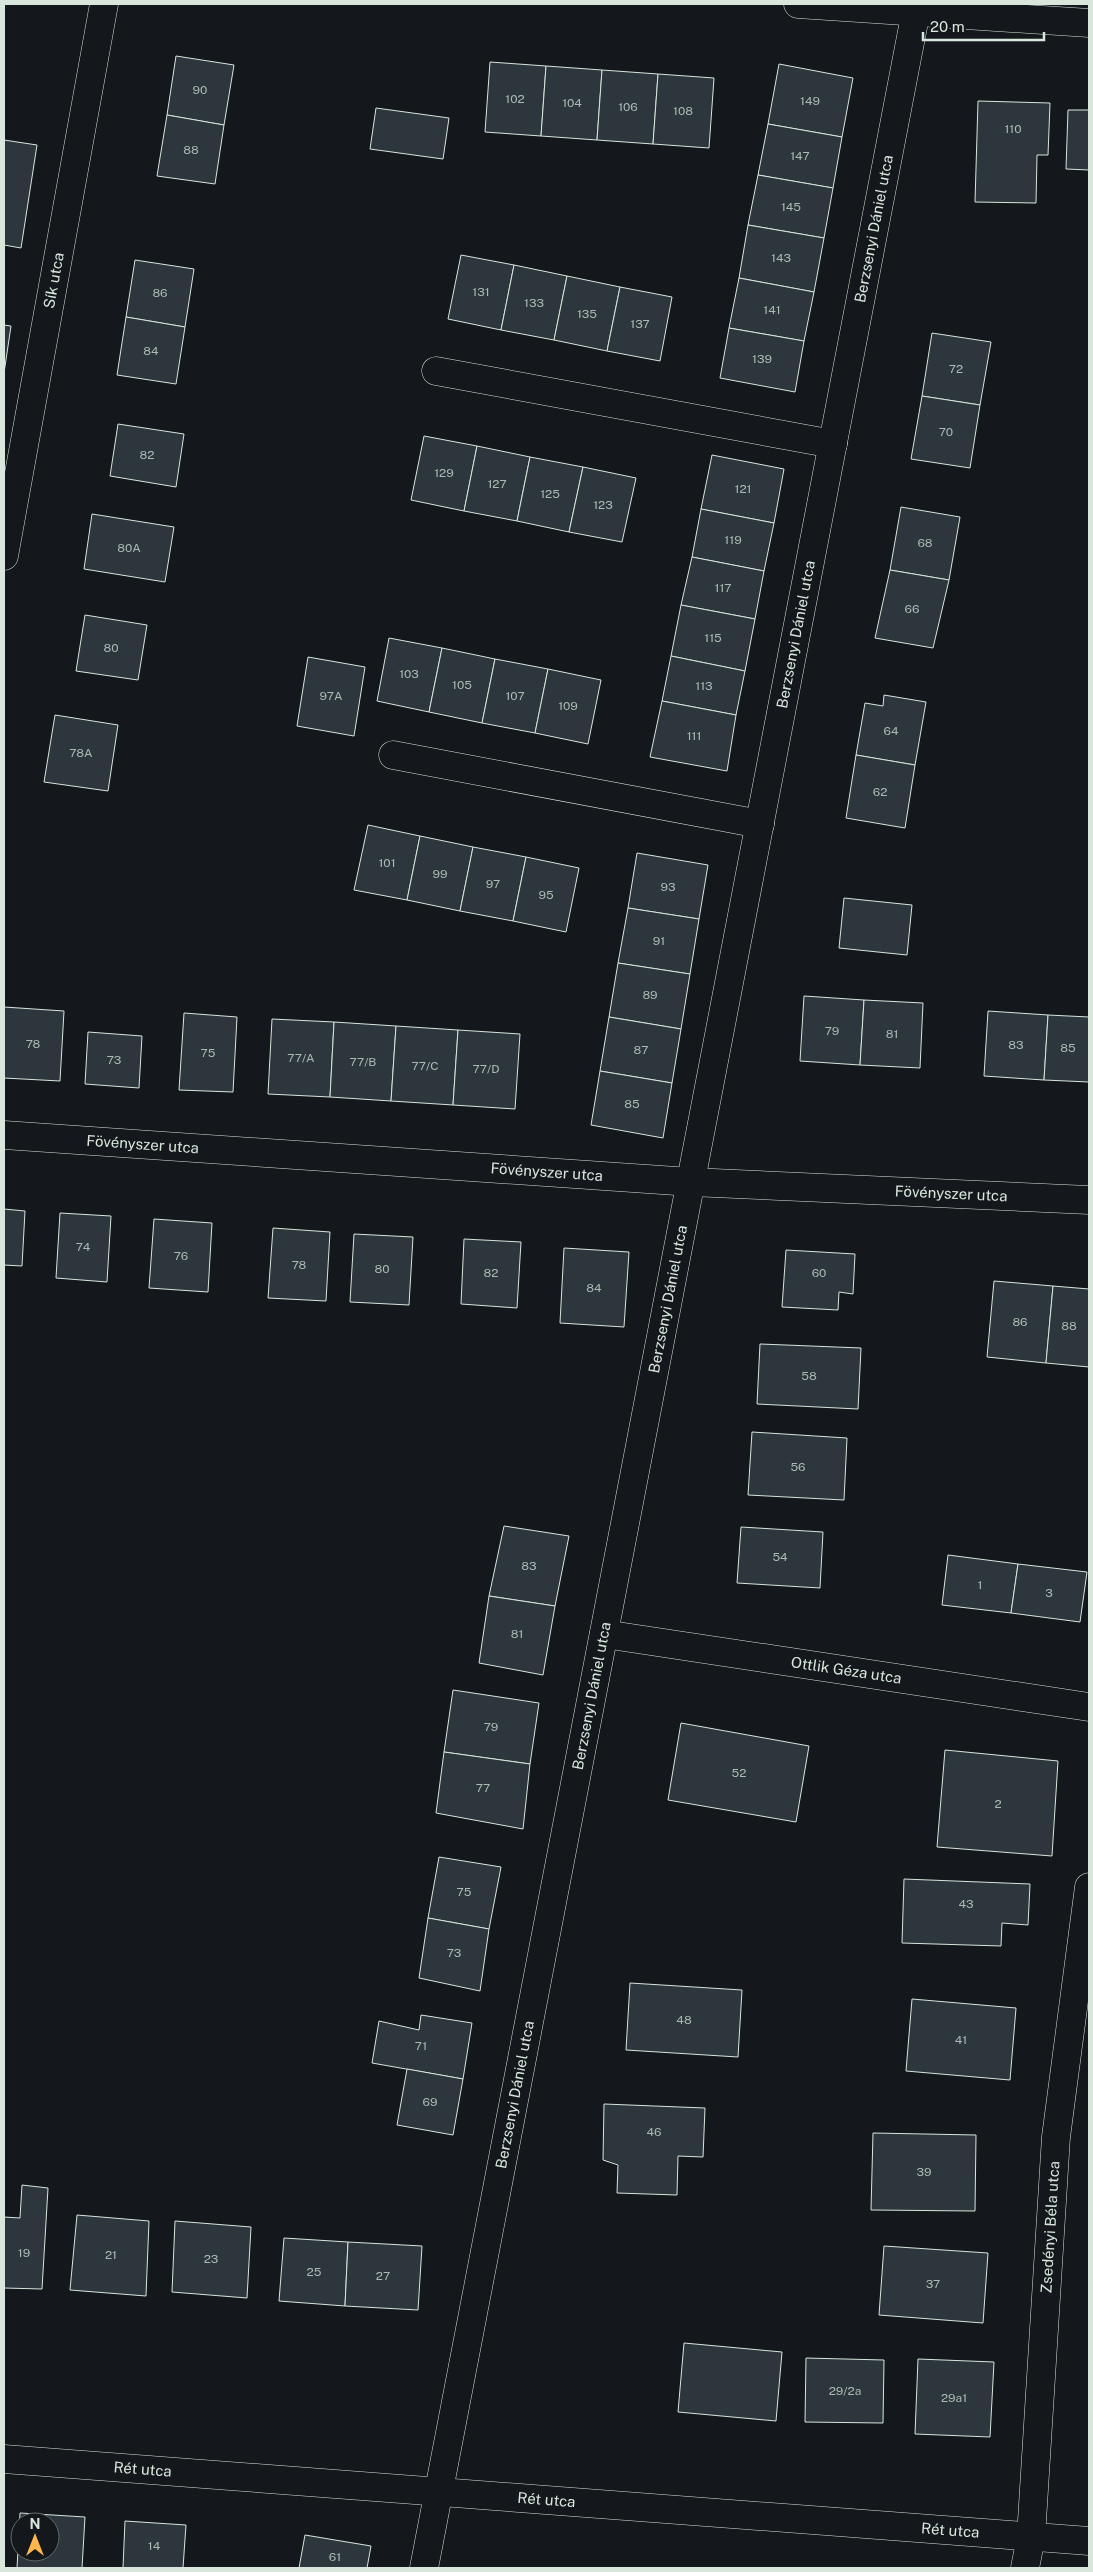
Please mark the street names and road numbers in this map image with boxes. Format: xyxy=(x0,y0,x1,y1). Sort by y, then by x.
street label: Berzsenyi Dániel utca xyxy=(851,153,896,304)
street label: Sík utca xyxy=(40,251,67,310)
street label: Berzsenyi Dániel utca xyxy=(773,559,818,710)
street label: Fövényszer utca xyxy=(86,1132,200,1156)
street label: Fövényszer utca xyxy=(490,1159,604,1184)
street label: Fövényszer utca xyxy=(894,1182,1008,1204)
street label: Berzsenyi Dániel utca xyxy=(645,1224,690,1375)
street label: Berzsenyi Dániel utca xyxy=(569,1621,614,1771)
street label: Ottlik Géza utca xyxy=(790,1653,903,1687)
street label: Berzsenyi Dániel utca xyxy=(492,2019,537,2170)
street label: Zsedényi Béla utca xyxy=(1037,2160,1062,2294)
street label: Rét utca xyxy=(113,2458,172,2480)
street label: Rét utca xyxy=(517,2489,576,2510)
street label: Rét utca xyxy=(921,2519,980,2541)

